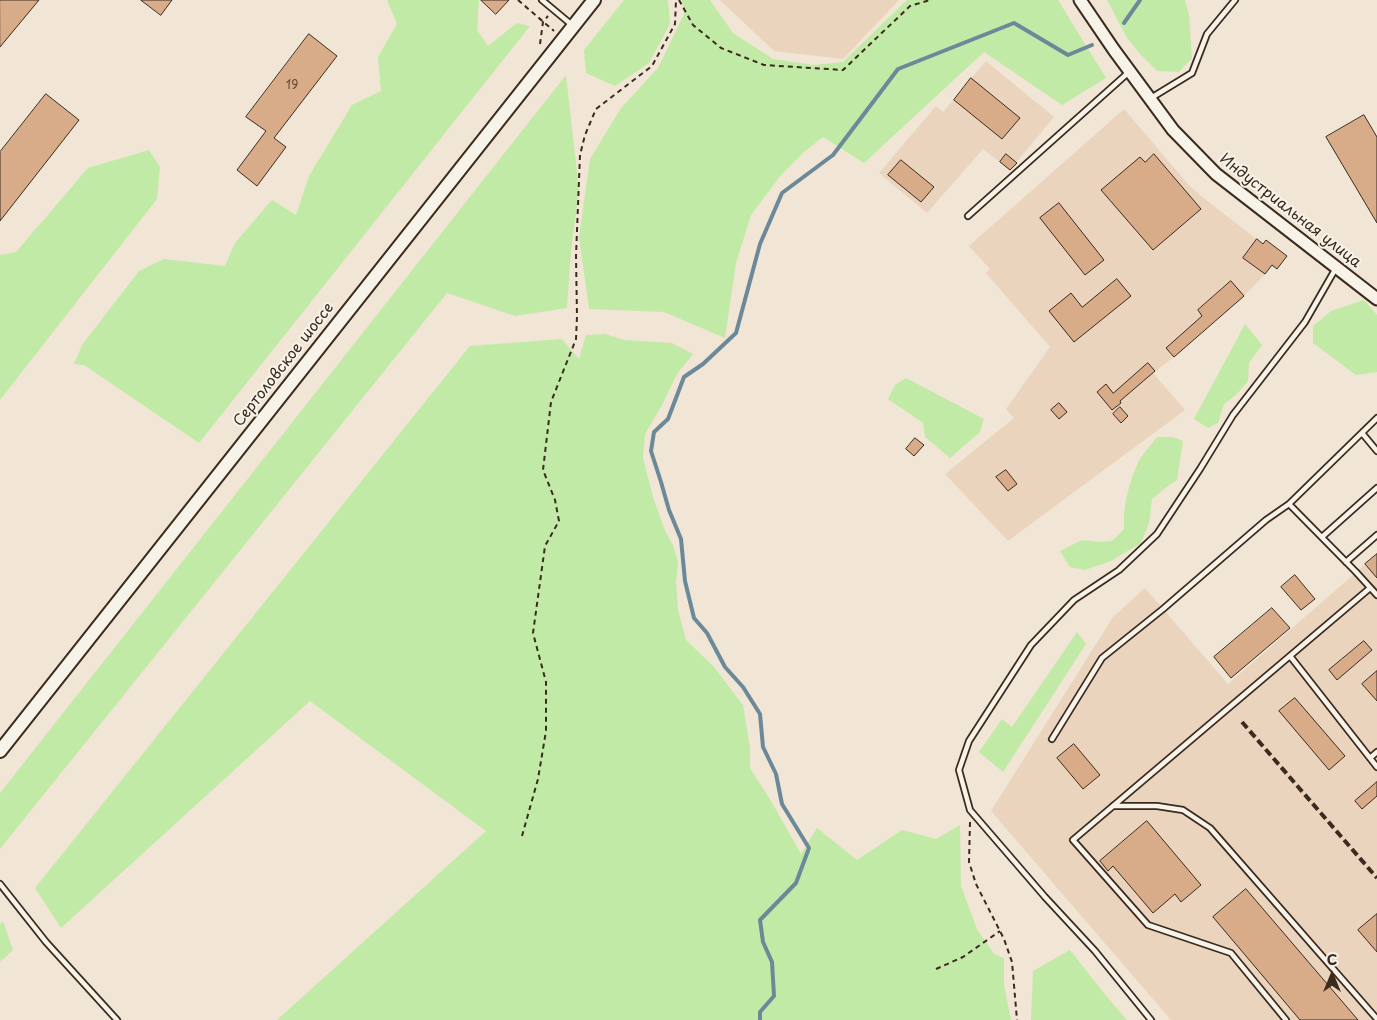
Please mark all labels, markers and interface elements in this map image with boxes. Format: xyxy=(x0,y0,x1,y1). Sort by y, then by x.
house number: 19 xyxy=(286,79,298,93)
street label: Индустриальная улица xyxy=(1216,150,1364,272)
street label: Сертоловское шоссе xyxy=(230,299,338,431)
text: С xyxy=(1327,949,1337,970)
north arrow xyxy=(1307,950,1357,1000)

